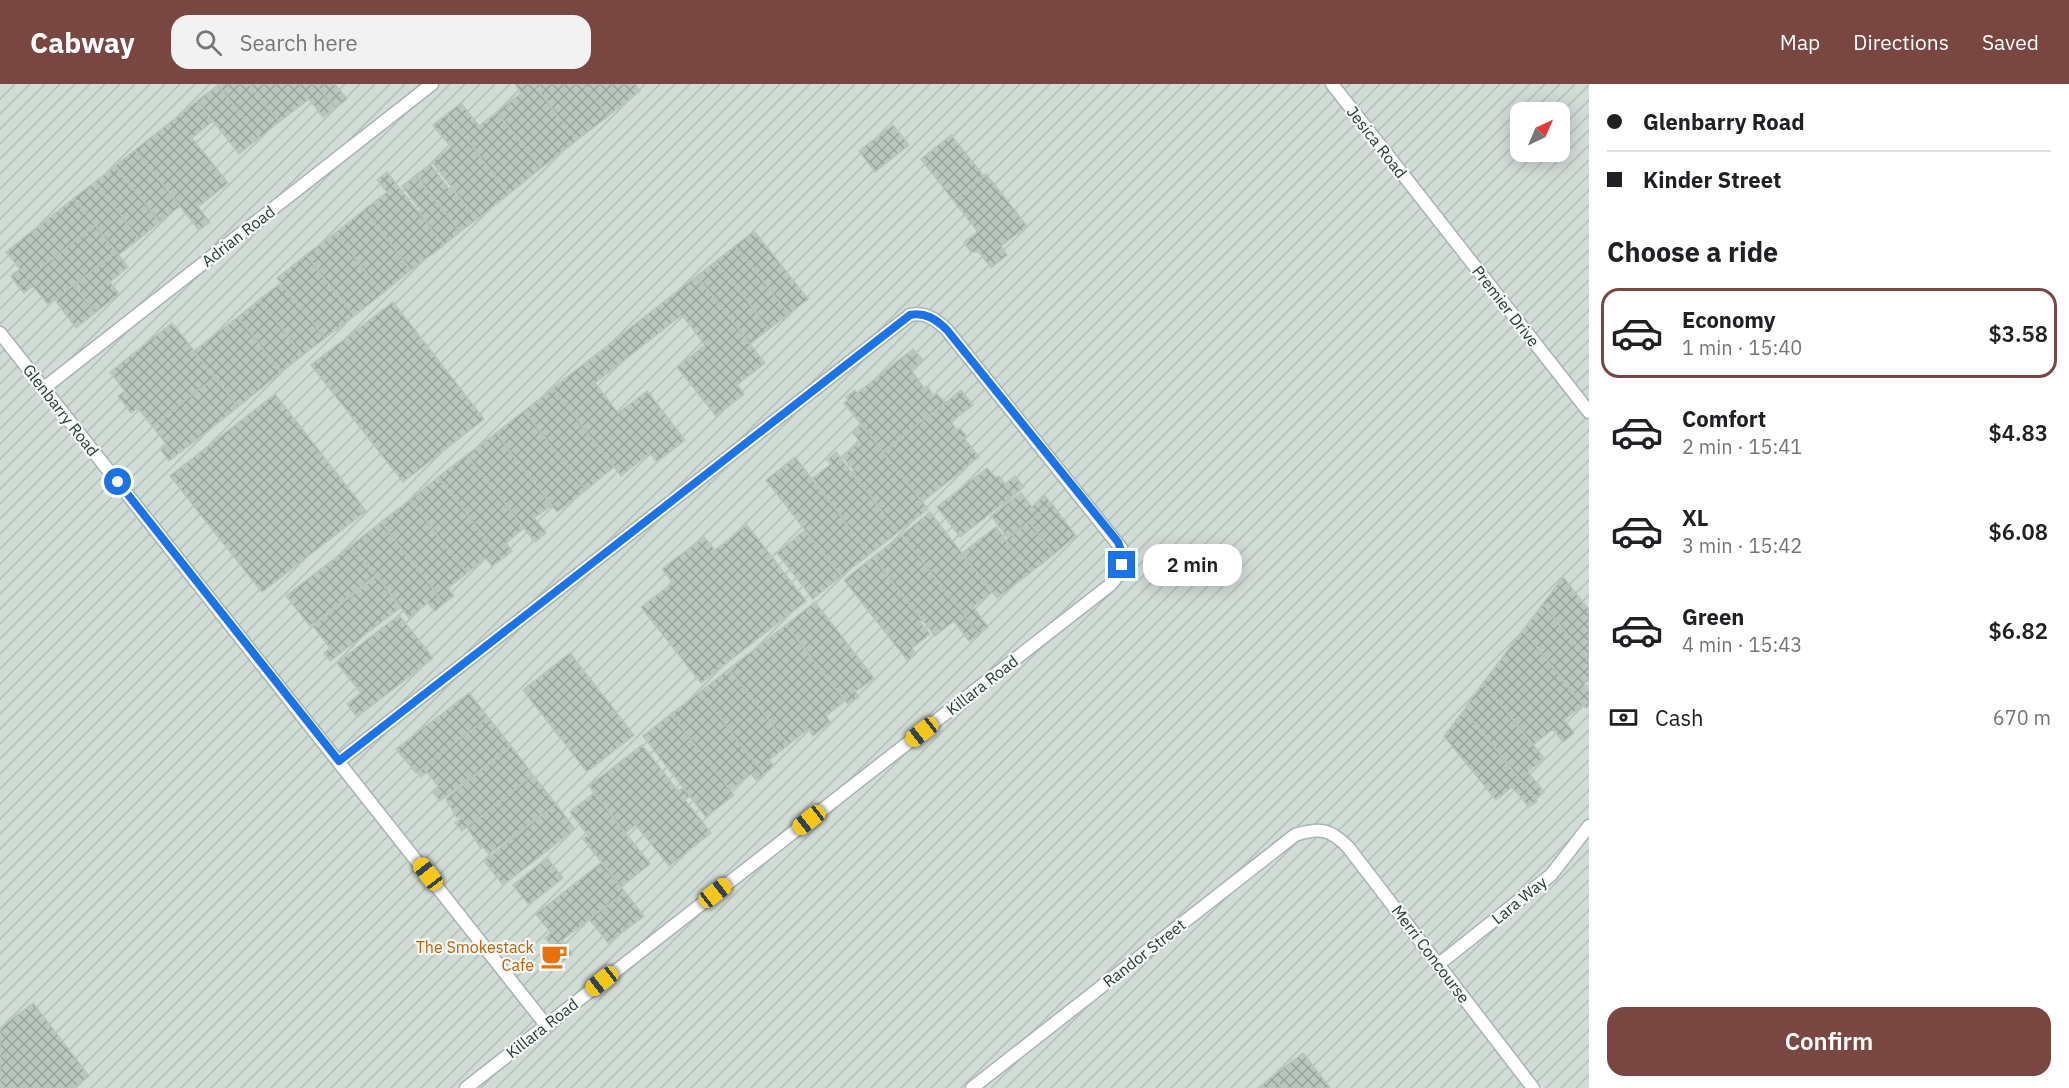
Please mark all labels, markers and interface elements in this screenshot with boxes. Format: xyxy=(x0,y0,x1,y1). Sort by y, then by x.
search box xyxy=(171,15,591,69)
text: Cabway xyxy=(30,24,135,61)
icon: search xyxy=(192,26,225,59)
text: Search here xyxy=(240,28,358,57)
text: Map xyxy=(1780,28,1820,56)
text: Directions xyxy=(1853,28,1949,56)
text: Saved xyxy=(1982,28,2039,56)
street label: Jesica Road xyxy=(1343,102,1411,182)
north arrow xyxy=(1510,102,1570,162)
map controls xyxy=(1510,102,1570,162)
text: Glenbarry Road xyxy=(1643,107,1805,136)
text: Kinder Street xyxy=(1643,165,1782,194)
street label: Adrian Road xyxy=(197,201,279,271)
text: Choose a ride xyxy=(1607,234,1778,269)
street label: Premier Drive xyxy=(1468,261,1544,351)
text: Economy xyxy=(1682,305,1776,334)
icon: car xyxy=(1610,306,1664,360)
text: $3.58 xyxy=(1989,319,2048,348)
text: 1 min · 15:40 xyxy=(1682,334,1802,361)
street label: Glenbarry Road xyxy=(19,360,103,460)
text: Comfort xyxy=(1682,404,1766,433)
icon: car xyxy=(1610,405,1664,459)
text: $4.83 xyxy=(1989,418,2048,447)
text: 2 min · 15:41 xyxy=(1682,433,1802,460)
route start xyxy=(104,468,131,495)
text: XL xyxy=(1682,503,1708,532)
icon: car xyxy=(1610,504,1664,558)
text: $6.08 xyxy=(1989,517,2048,546)
text: 3 min · 15:42 xyxy=(1682,532,1802,559)
callout: 2 min xyxy=(1143,544,1242,586)
route end xyxy=(1108,551,1135,578)
text: 2 min xyxy=(1167,551,1218,578)
text: Green xyxy=(1682,602,1744,631)
icon: car xyxy=(1610,603,1664,657)
text: $6.82 xyxy=(1989,616,2048,645)
text: 4 min · 15:43 xyxy=(1682,631,1802,658)
street label: Killara Road xyxy=(942,651,1022,719)
icon: cash xyxy=(1607,701,1640,734)
text: Cash xyxy=(1655,703,1704,732)
text: 670 m xyxy=(1993,704,2051,731)
car xyxy=(902,714,942,750)
car xyxy=(789,802,829,838)
car xyxy=(410,854,446,894)
street label: Lara Way xyxy=(1487,872,1551,928)
car xyxy=(695,875,735,911)
street label: Merri Concourse xyxy=(1388,901,1475,1007)
street label: Randor Street xyxy=(1099,914,1189,992)
place label: The Smokestack Cafe xyxy=(416,937,535,975)
cafe icon: The Smokestack Cafe xyxy=(539,941,569,971)
car xyxy=(582,963,622,999)
street label: Killara Road xyxy=(502,994,582,1062)
button: Confirm xyxy=(1607,1007,2051,1076)

